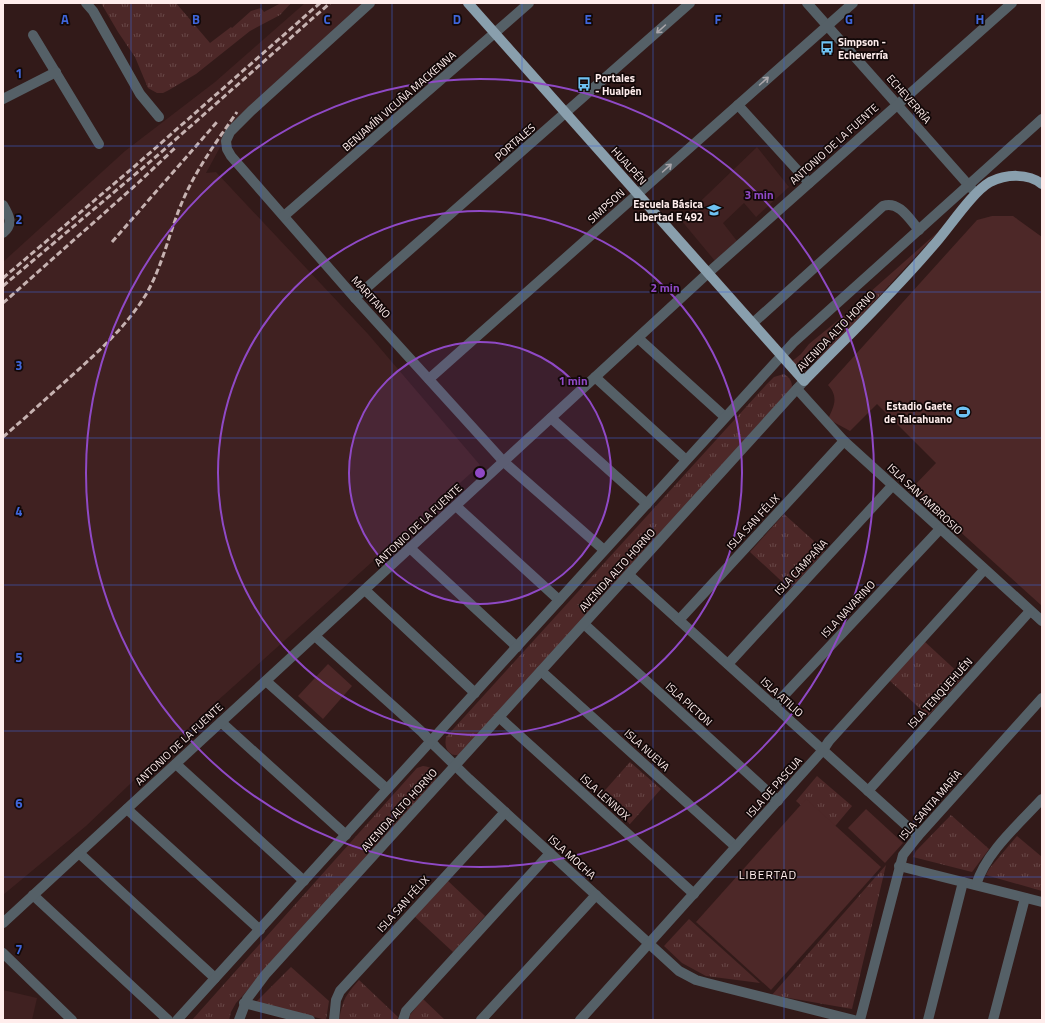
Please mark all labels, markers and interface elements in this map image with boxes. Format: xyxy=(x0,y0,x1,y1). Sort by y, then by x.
text: A xyxy=(61,9,69,29)
text: B xyxy=(192,9,200,29)
text: C xyxy=(323,9,331,29)
text: D xyxy=(453,9,461,29)
text: E xyxy=(584,9,592,29)
text: F xyxy=(715,9,722,29)
text: G xyxy=(845,9,853,29)
text: H xyxy=(976,9,984,29)
one-way arrow xyxy=(656,24,666,33)
place label: Simpson - Echeverría xyxy=(838,34,889,63)
bus stop icon: Simpson - Echeverría xyxy=(819,40,835,56)
street label: BENJAMÍN VICUÑA MACKENNA xyxy=(339,47,460,155)
text: 1 xyxy=(15,63,23,83)
place label: Portales - Hualpén xyxy=(595,70,642,99)
street label: ECHEVERRÍA xyxy=(883,71,935,128)
bus stop icon: Portales - Hualpén xyxy=(576,76,592,92)
one-way arrow xyxy=(759,77,769,86)
street label: ANTONIO DE LA FUENTE xyxy=(786,100,882,188)
street label: PORTALES xyxy=(491,120,539,164)
street label: HUALPÉN xyxy=(608,143,650,189)
one-way arrow xyxy=(662,163,672,172)
street label: SIMPSON xyxy=(584,185,628,227)
text: 3 min xyxy=(744,185,774,204)
place label: Escuela Básica Libertad E 492 xyxy=(633,196,703,225)
school or university icon: Escuela Básica Libertad E 492 xyxy=(706,202,722,218)
text: 2 xyxy=(15,209,23,229)
street label: MARITANO xyxy=(348,272,394,322)
text: 2 min xyxy=(650,278,680,297)
street label: AVENIDA ALTO HORNO xyxy=(793,287,879,375)
text: 3 xyxy=(15,355,23,375)
text: 1 min xyxy=(558,371,588,390)
place label: Estadio Gaete de Talcahuano xyxy=(884,398,952,427)
sports icon: Estadio Gaete de Talcahuano xyxy=(955,404,971,420)
street label: ISLA SAN AMBROSIO xyxy=(884,460,966,538)
centre of rings xyxy=(473,466,487,480)
street label: ANTONIO DE LA FUENTE xyxy=(371,480,465,570)
street label: ISLA SAN FÉLIX xyxy=(723,491,783,553)
text: 4 xyxy=(15,501,23,521)
street label: AVENIDA ALTO HORNO xyxy=(575,525,659,615)
street label: ISLA CAMPAÑA xyxy=(771,535,832,599)
street label: ISLA NAVARINO xyxy=(817,577,879,641)
text: 5 xyxy=(15,647,23,667)
street label: ISLA TENQUEHUÉN xyxy=(904,654,976,732)
street label: ISLA ATILIO xyxy=(757,673,807,721)
street label: ISLA PICTON xyxy=(662,679,716,729)
street label: ANTONIO DE LA FUENTE xyxy=(132,699,226,789)
street label: ISLA NUEVA xyxy=(621,725,674,775)
street label: ISLA DE PASCUA xyxy=(742,753,806,821)
street label: AVENIDA ALTO HORNO xyxy=(357,765,441,855)
street label: ISLA SANTA MARÍA xyxy=(895,766,965,844)
street label: ISLA LENNOX xyxy=(576,770,634,824)
text: 6 xyxy=(15,793,23,813)
street label: ISLA MOCHA xyxy=(545,831,600,883)
district label: LIBERTAD xyxy=(739,865,797,884)
street label: ISLA SAN FÉLIX xyxy=(373,872,433,936)
text: 7 xyxy=(15,939,23,959)

